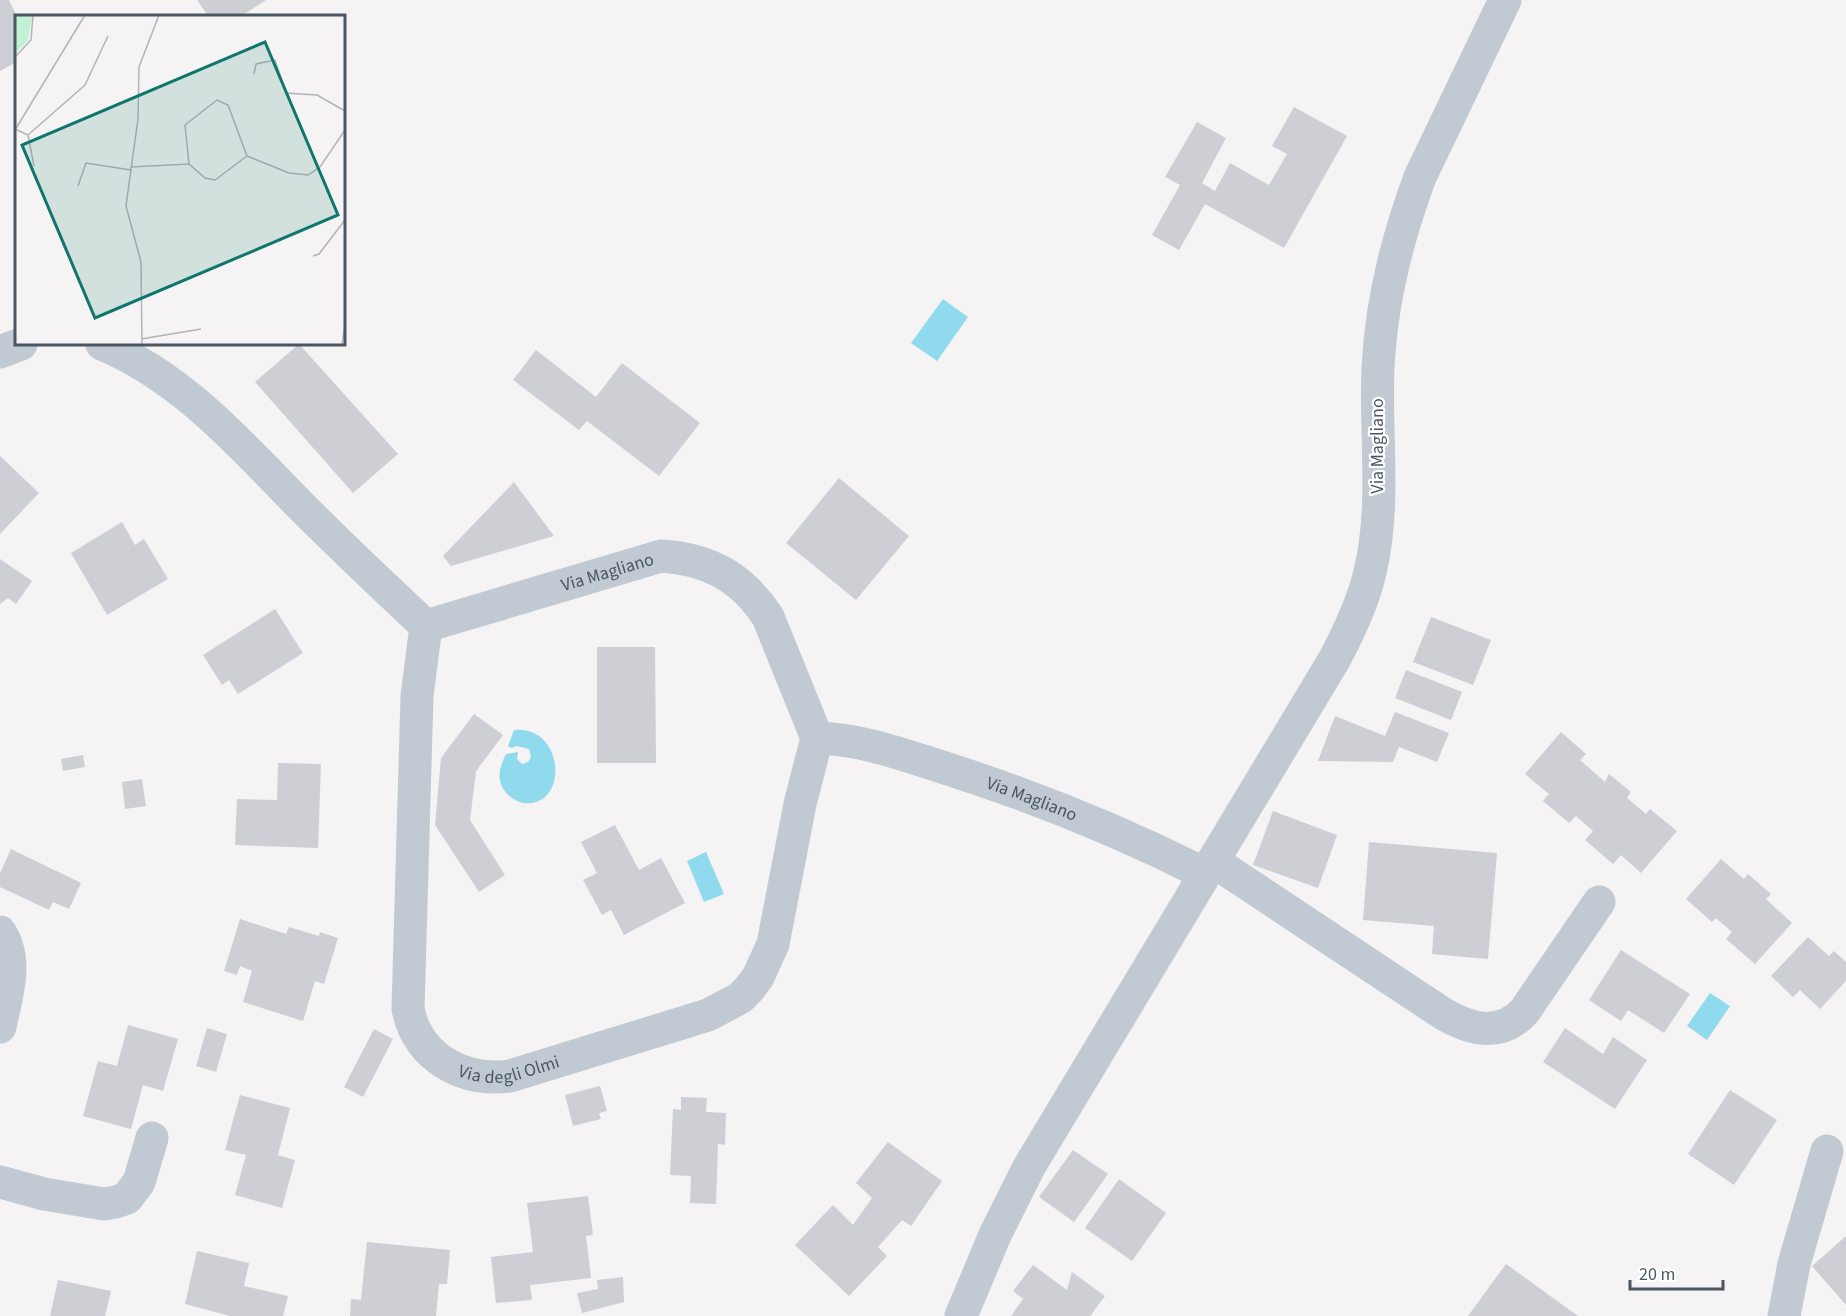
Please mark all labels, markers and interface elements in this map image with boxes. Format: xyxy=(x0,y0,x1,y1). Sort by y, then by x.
inset map xyxy=(15,15,345,345)
street label: Via Magliano xyxy=(1365,398,1390,494)
street label: Via Magliano xyxy=(558,546,657,598)
street label: Via Magliano xyxy=(983,770,1081,827)
street label: Via degli Olmi xyxy=(455,1049,562,1089)
scale bar xyxy=(1630,1253,1723,1291)
text: 20 m xyxy=(1639,1262,1675,1287)

